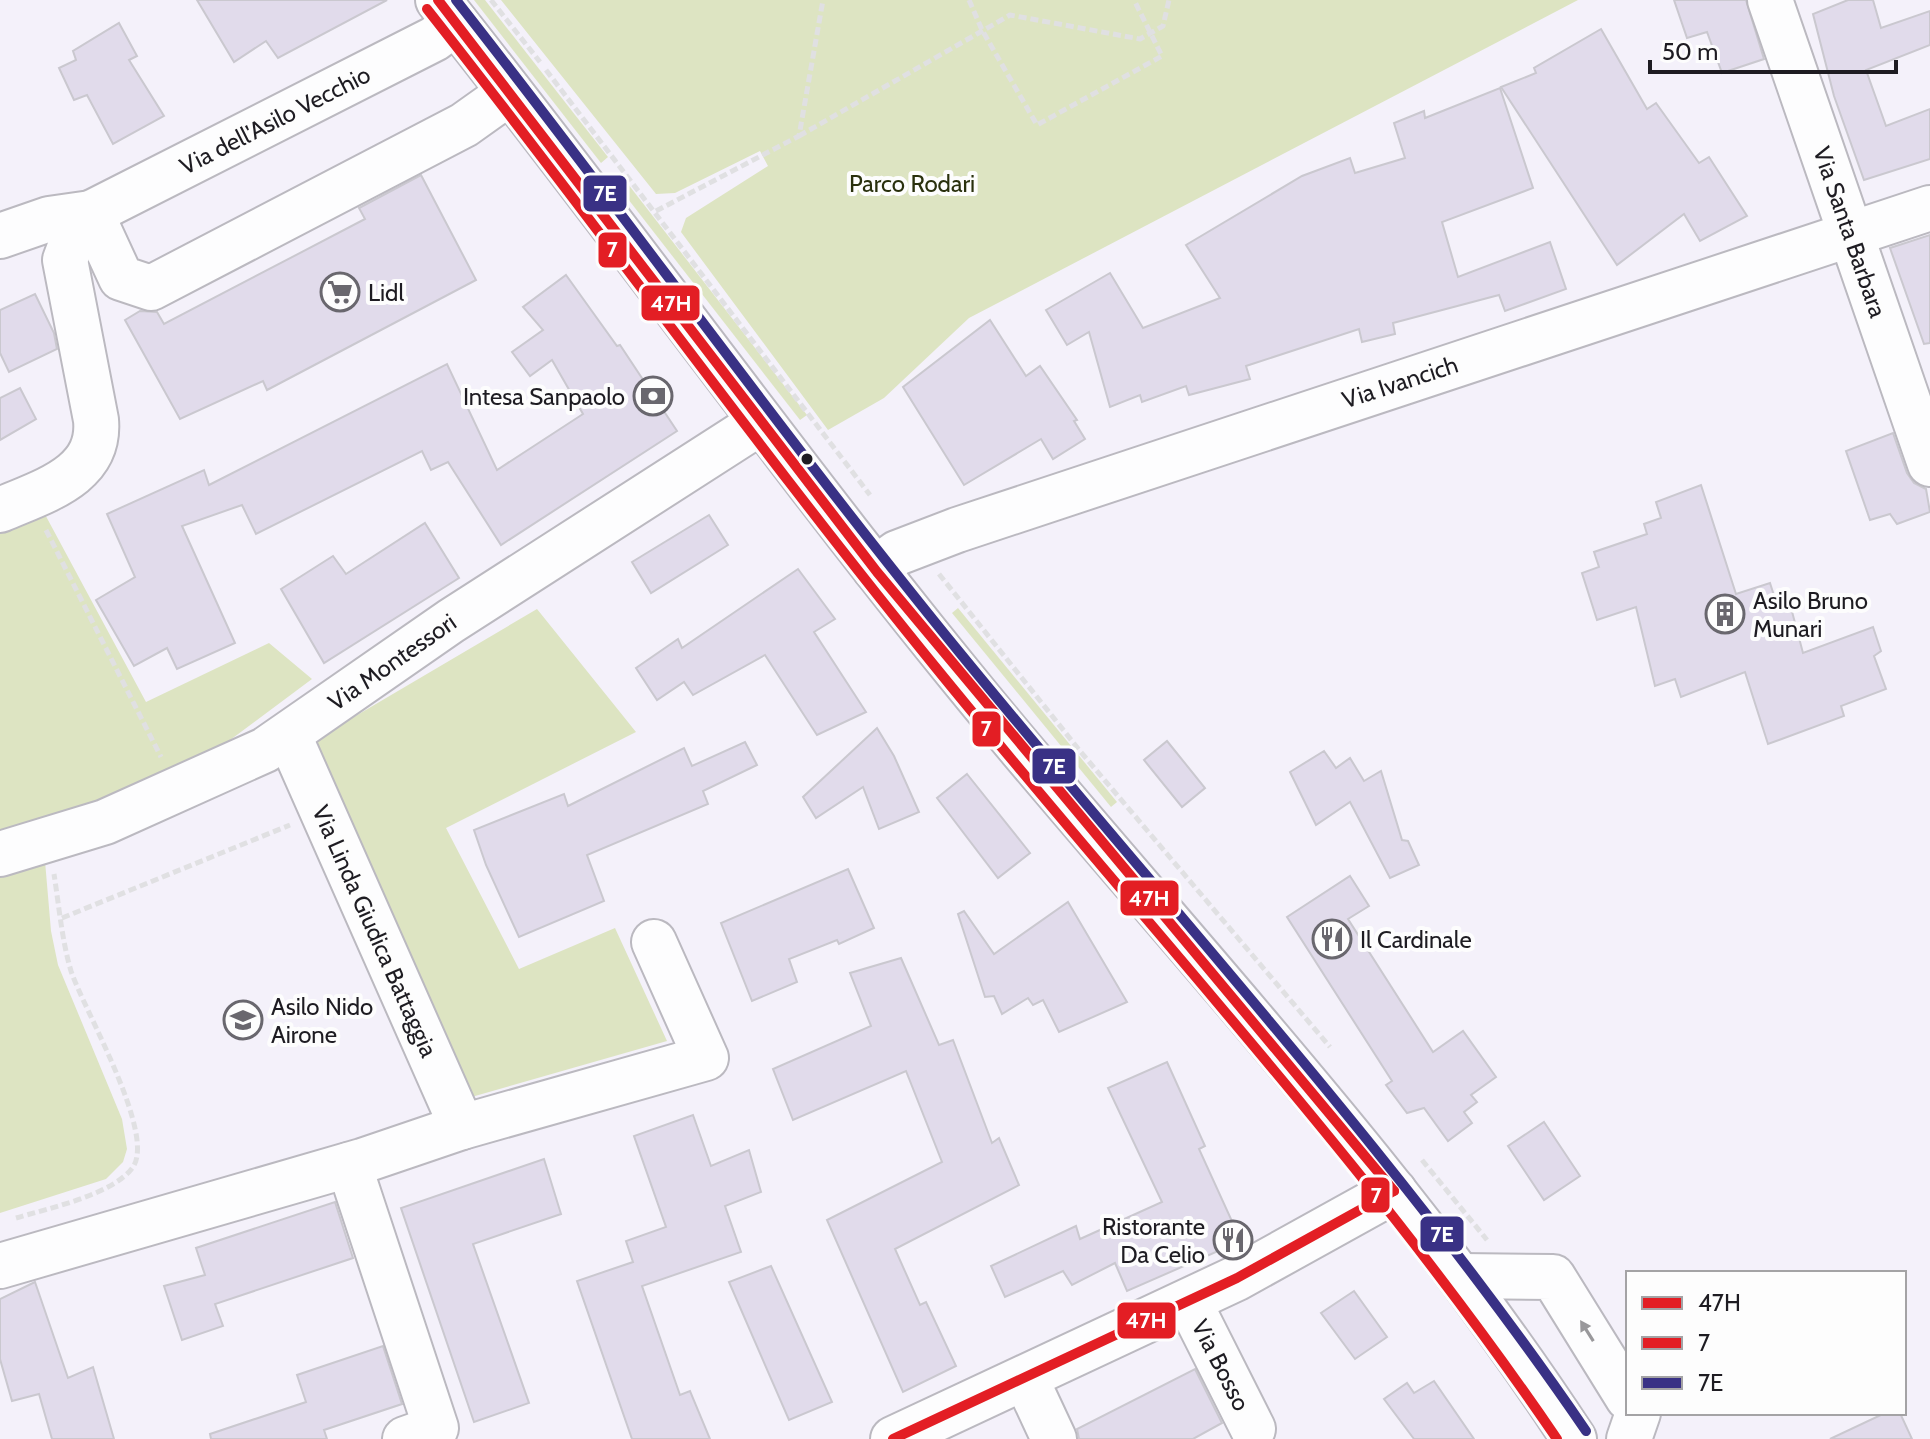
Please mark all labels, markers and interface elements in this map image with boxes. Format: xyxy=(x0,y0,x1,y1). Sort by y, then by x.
scale bar xyxy=(1650,24,1896,74)
text: 50 m xyxy=(1662,37,1718,66)
street label: Via dell'Asilo Vecchio xyxy=(175,59,375,181)
street label: Via Santa Barbara xyxy=(1807,143,1893,322)
park label: Parco Rodari xyxy=(849,169,975,198)
line badge: 7E xyxy=(582,174,628,213)
text: 7E xyxy=(593,180,617,207)
line badge: 7 xyxy=(597,231,628,269)
text: 7 xyxy=(606,236,618,263)
supermarket icon: Lidl xyxy=(319,271,361,313)
place label: Lidl xyxy=(368,278,404,307)
line badge: 47H xyxy=(640,284,701,322)
text: 47H xyxy=(651,290,691,317)
street label: Via Ivancich xyxy=(1338,350,1462,414)
bank icon: Intesa Sanpaolo xyxy=(632,375,674,417)
place label: Intesa Sanpaolo xyxy=(463,382,625,411)
unlabelled marker xyxy=(799,451,815,467)
place label: Asilo Bruno Munari xyxy=(1753,586,1868,643)
building icon: Asilo Bruno Munari xyxy=(1704,593,1746,635)
street label: Via Montessori xyxy=(323,607,461,717)
line badge: 7 xyxy=(971,710,1002,748)
text: 7 xyxy=(980,715,992,742)
line badge: 7E xyxy=(1031,747,1077,785)
text: 7E xyxy=(1042,753,1066,780)
street label: Via Linda Giudica Battaggia xyxy=(306,801,444,1062)
line badge: 47H xyxy=(1119,879,1180,917)
text: 47H xyxy=(1129,885,1169,912)
restaurant icon: Il Cardinale xyxy=(1311,918,1353,960)
place label: Il Cardinale xyxy=(1360,925,1472,954)
place label: Asilo Nido Airone xyxy=(271,992,373,1049)
school or university icon: Asilo Nido Airone xyxy=(222,999,264,1041)
line badge: 7 xyxy=(1360,1176,1391,1214)
text: 7 xyxy=(1370,1182,1382,1209)
place label: Ristorante Da Celio xyxy=(1102,1212,1205,1269)
line badge: 7E xyxy=(1419,1215,1465,1253)
restaurant icon: Ristorante Da Celio xyxy=(1212,1219,1254,1261)
text: 7E xyxy=(1430,1221,1454,1248)
legend xyxy=(1626,1271,1906,1415)
text: 47H xyxy=(1698,1288,1741,1317)
line badge: 47H xyxy=(1116,1301,1177,1340)
text: 47H xyxy=(1126,1307,1166,1334)
street label: Via Bosso xyxy=(1186,1315,1256,1415)
one-way arrow xyxy=(1580,1320,1594,1342)
text: 7 xyxy=(1698,1328,1710,1357)
text: 7E xyxy=(1698,1368,1723,1397)

